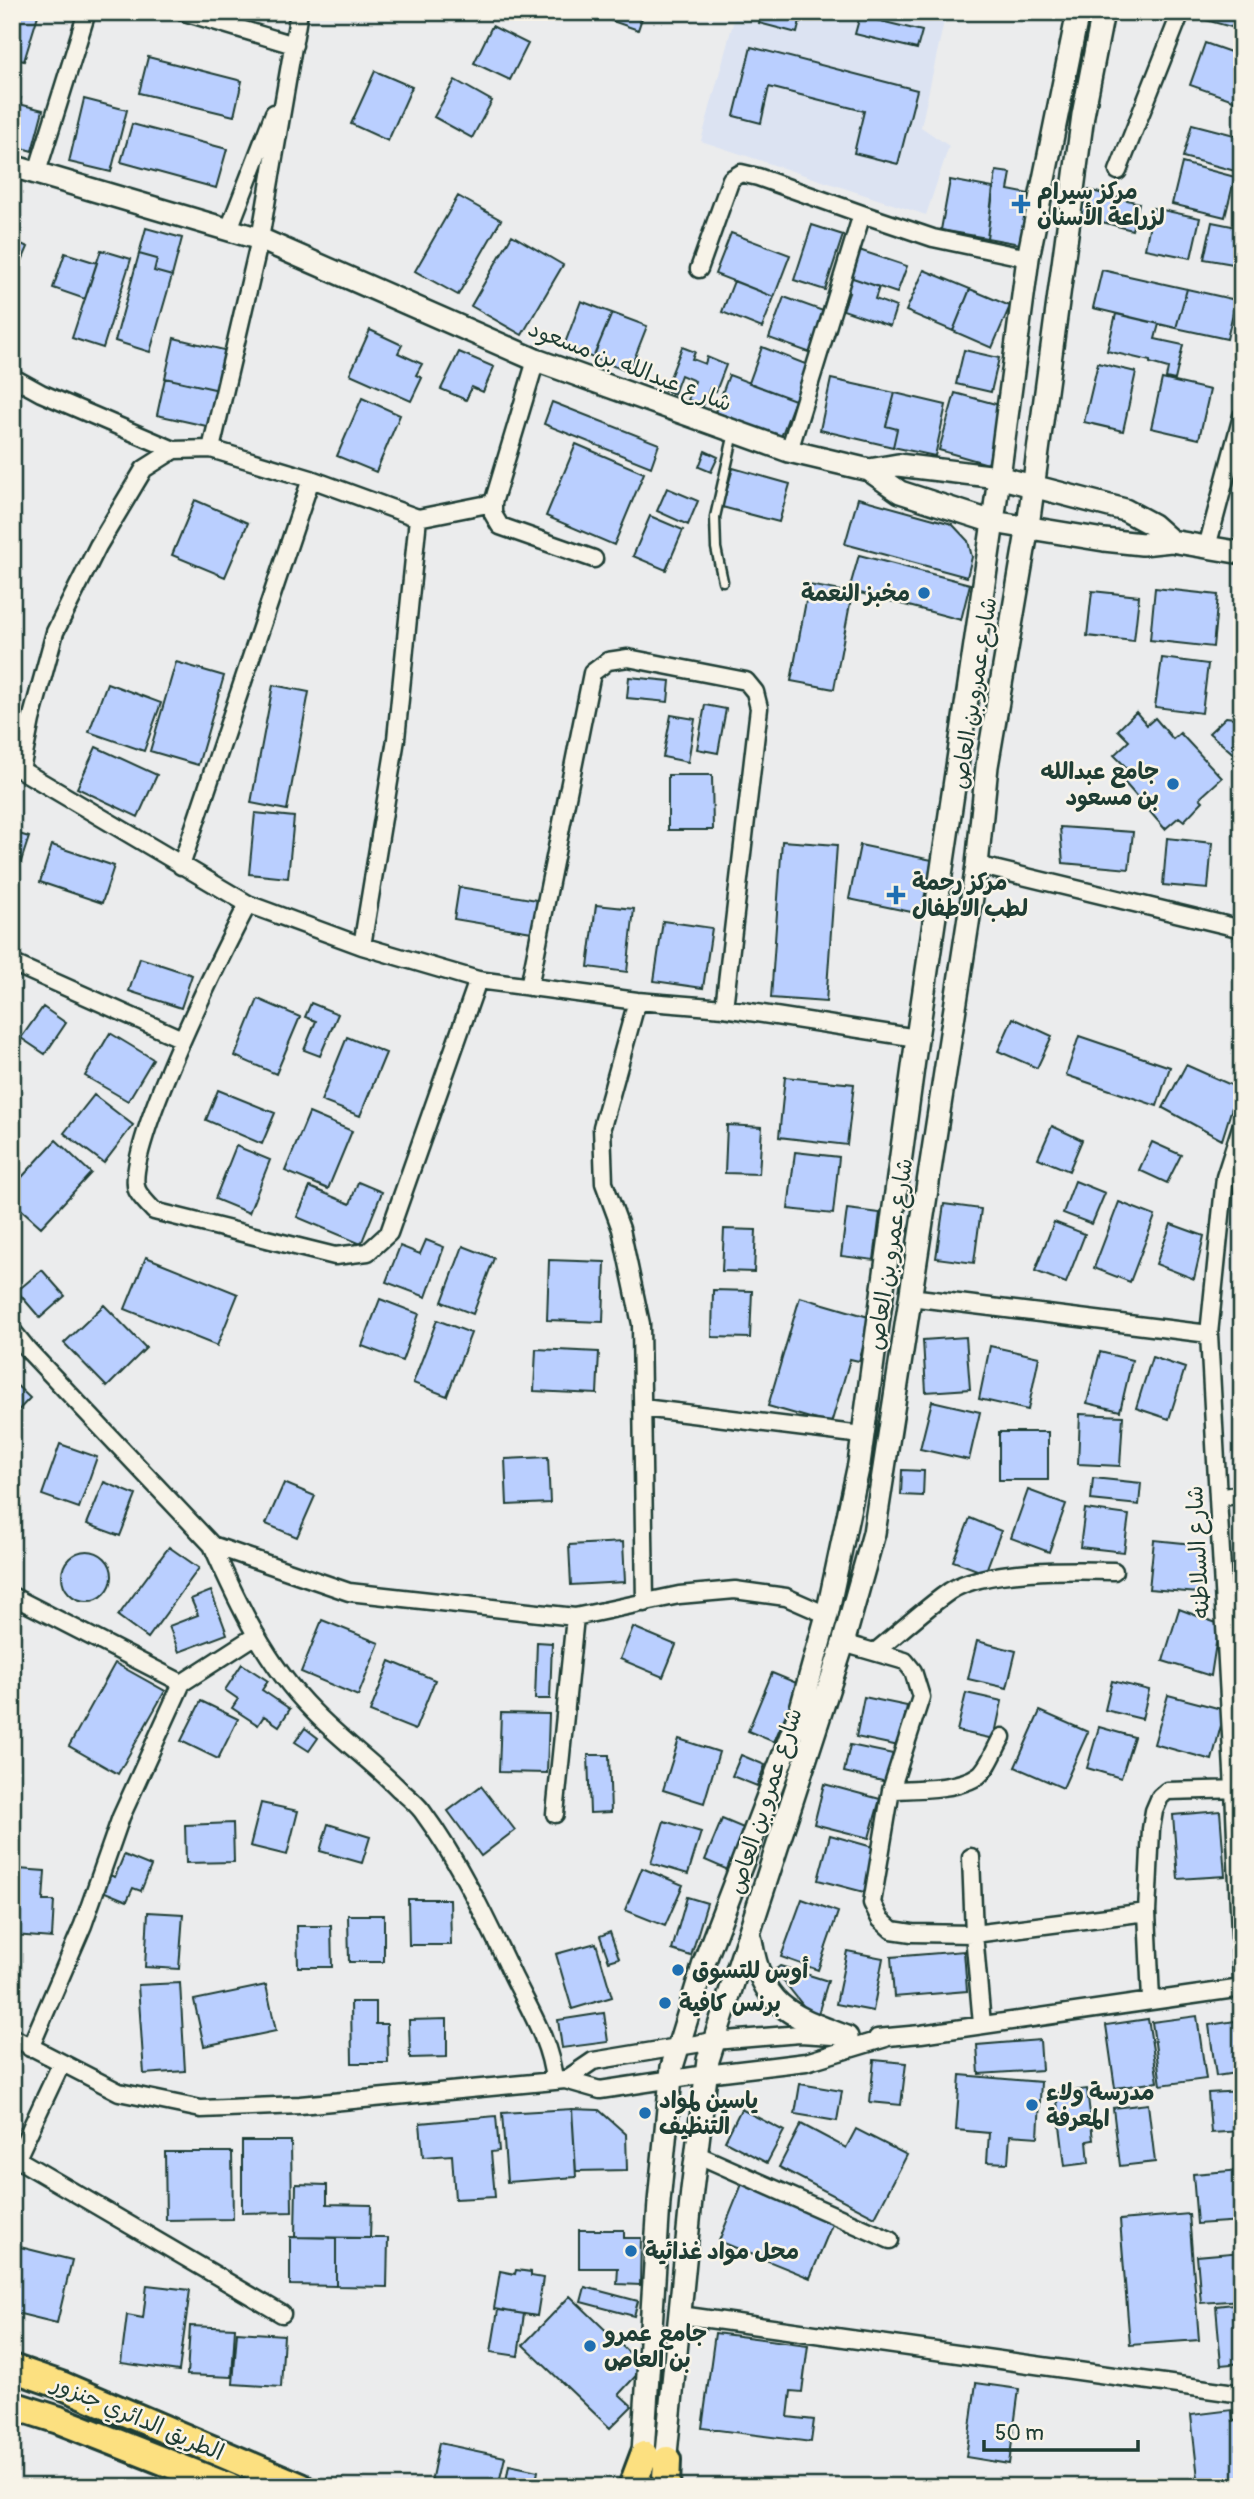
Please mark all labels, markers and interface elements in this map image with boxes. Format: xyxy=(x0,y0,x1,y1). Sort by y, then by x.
place label: مركز سيرام لزراعة الأسنان xyxy=(1037,177,1165,232)
marker: مركز سيرام لزراعة الأسنان xyxy=(1011,194,1031,214)
street label: شارع عبدالله بن مسعود xyxy=(524,314,736,419)
place label: مخبز النعمة xyxy=(801,579,910,608)
marker: مخبز النعمة xyxy=(916,585,932,601)
street label: شارع عمرو بن العاص xyxy=(945,595,1004,791)
place label: جامع عبدالله بن مسعود xyxy=(1041,757,1159,812)
marker: جامع عبدالله بن مسعود xyxy=(1165,776,1181,792)
place label: مركز رحمة لطب الاطفال xyxy=(912,868,1028,923)
marker: مركز رحمة لطب الاطفال xyxy=(886,885,906,905)
street label: شارع عمرو بن العاص xyxy=(861,1156,920,1352)
street label: شارع السلاطنه xyxy=(1180,1485,1217,1619)
street label: شارع عمرو بن العاص xyxy=(721,1704,810,1898)
place label: أوس للتسوق xyxy=(692,1956,809,1985)
marker: أوس للتسوق xyxy=(670,1962,686,1978)
place label: برنس كافية xyxy=(679,1989,781,2018)
marker: برنس كافية xyxy=(657,1995,673,2011)
place label: مدرسة ولاء المعرفة xyxy=(1046,2078,1155,2133)
place label: ياسين لمواد التنظيف xyxy=(659,2086,758,2141)
marker: مدرسة ولاء المعرفة xyxy=(1024,2097,1040,2113)
marker: ياسين لمواد التنظيف xyxy=(637,2105,653,2121)
place label: محل مواد غذائية xyxy=(645,2237,799,2266)
marker: محل مواد غذائية xyxy=(623,2243,639,2259)
place label: جامع عمرو بن العاص xyxy=(602,2319,707,2374)
marker: جامع عمرو بن العاص xyxy=(582,2338,598,2354)
street label: الطريق الدائري جنزور xyxy=(45,2368,228,2469)
scale bar xyxy=(984,2408,1138,2452)
text: 50 m xyxy=(995,2420,1044,2447)

